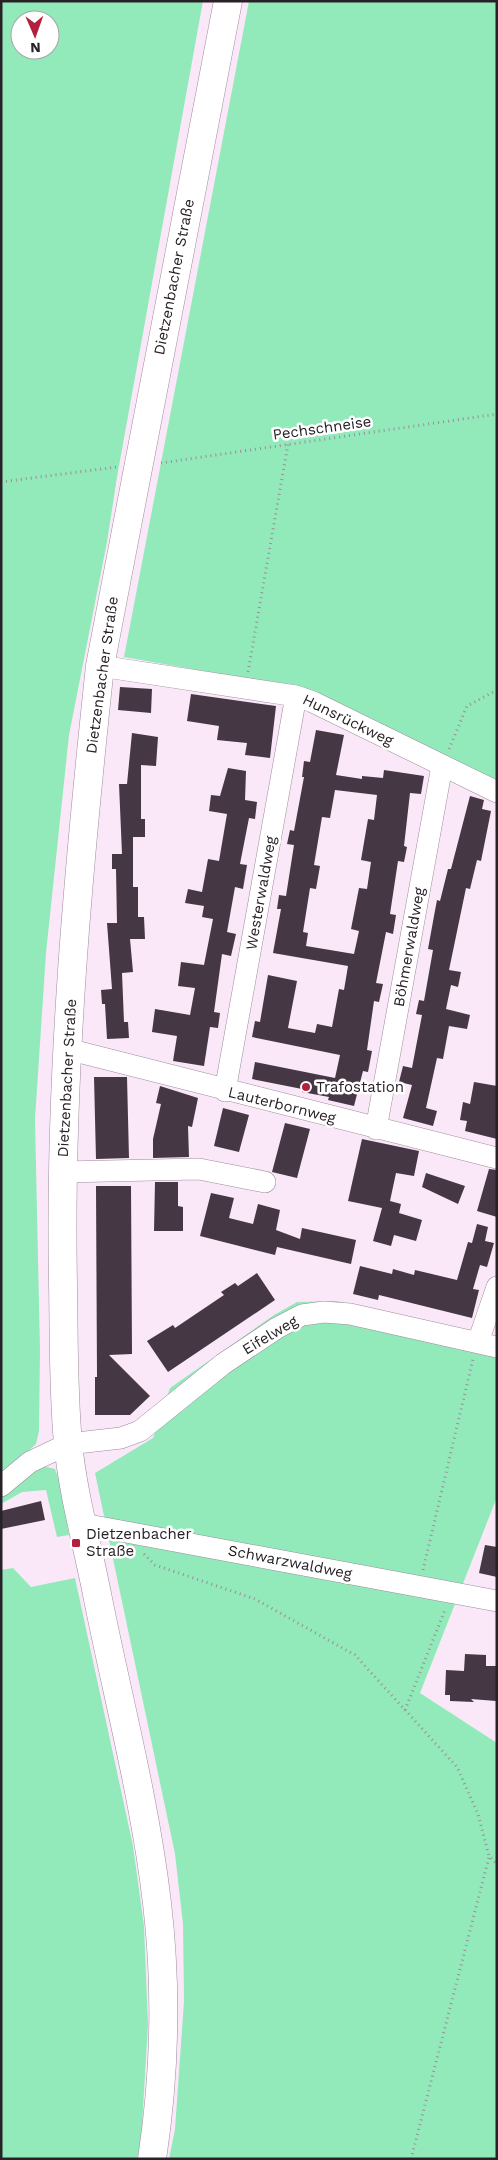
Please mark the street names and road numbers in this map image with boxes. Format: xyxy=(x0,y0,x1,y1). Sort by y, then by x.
street label: Dietzenbacher Straße xyxy=(150,197,198,357)
street label: Pechschneise xyxy=(272,412,372,444)
street label: Dietzenbacher Straße xyxy=(82,595,122,755)
street label: Hunsrückweg xyxy=(300,690,396,750)
street label: Westerwaldweg xyxy=(242,835,280,951)
street label: Böhmerwaldweg xyxy=(390,886,428,1008)
street label: Dietzenbacher Straße xyxy=(54,998,80,1158)
street label: Lauterbornweg xyxy=(226,1083,338,1127)
street label: Eifelweg xyxy=(239,1312,301,1358)
street label: Schwarzwaldweg xyxy=(226,1541,354,1583)

